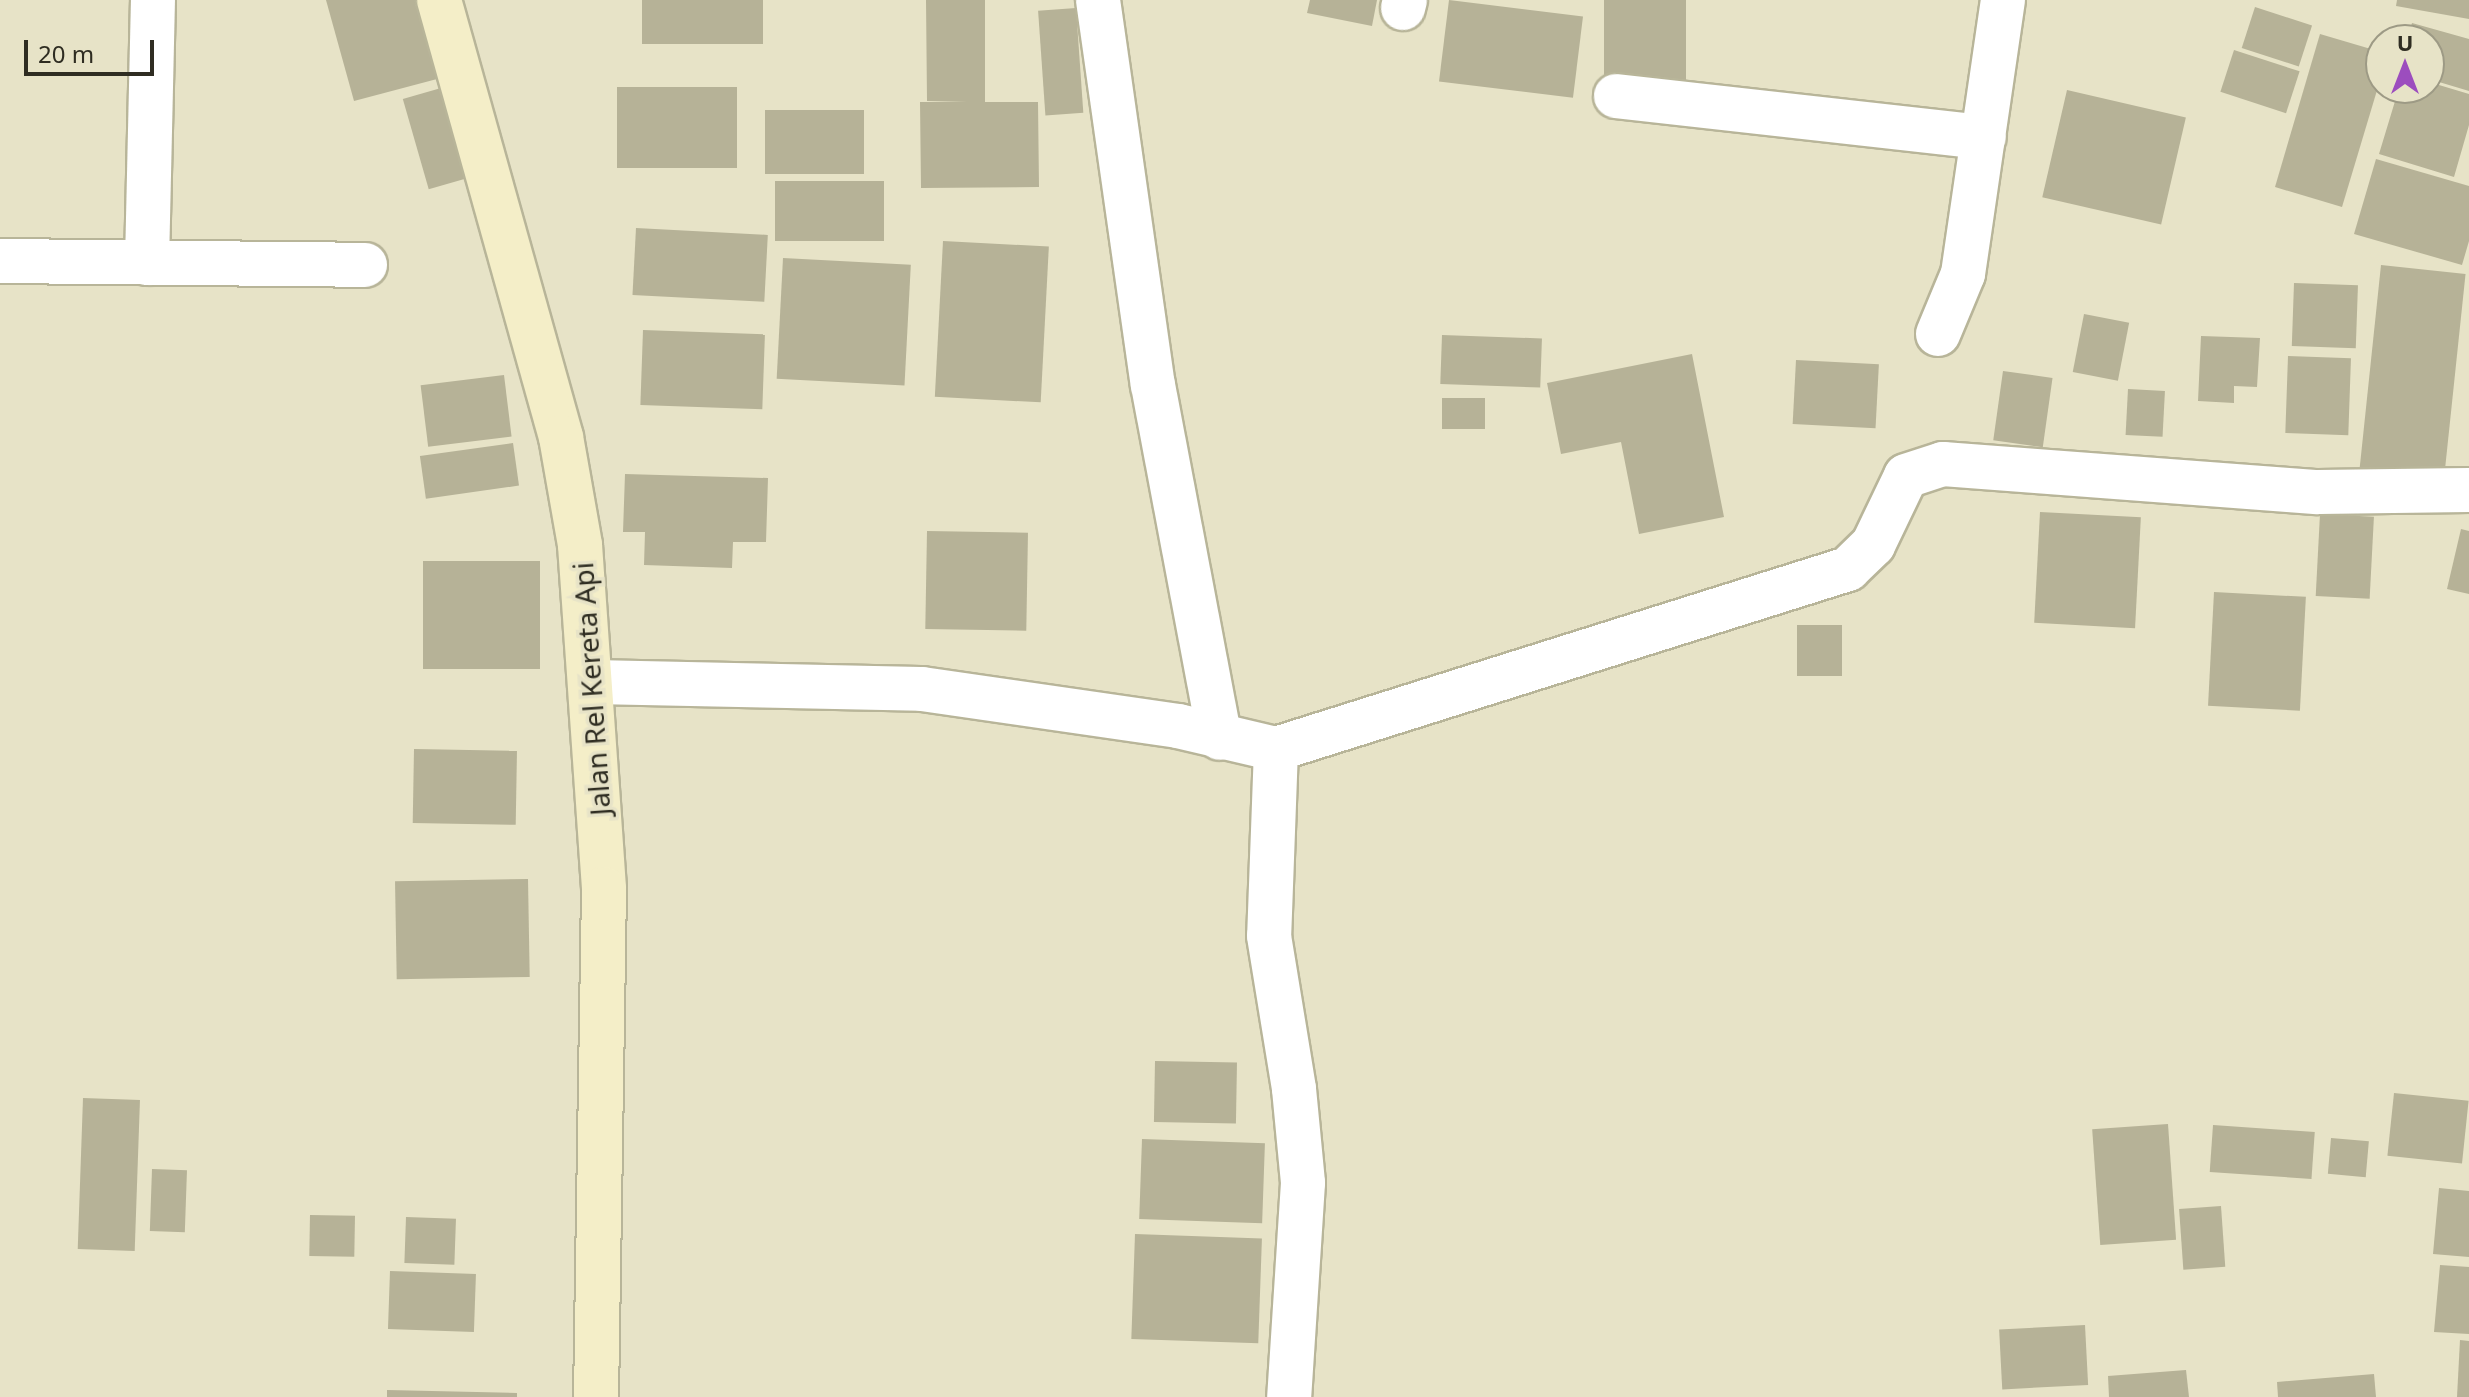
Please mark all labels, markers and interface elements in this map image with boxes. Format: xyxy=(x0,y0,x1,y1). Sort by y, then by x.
scale bar xyxy=(28,24,158,74)
north arrow xyxy=(2365,24,2445,104)
text: U xyxy=(2397,27,2413,57)
text: 20 m xyxy=(38,37,94,70)
street label: Jalan Rel Kereta Api xyxy=(565,561,617,817)

